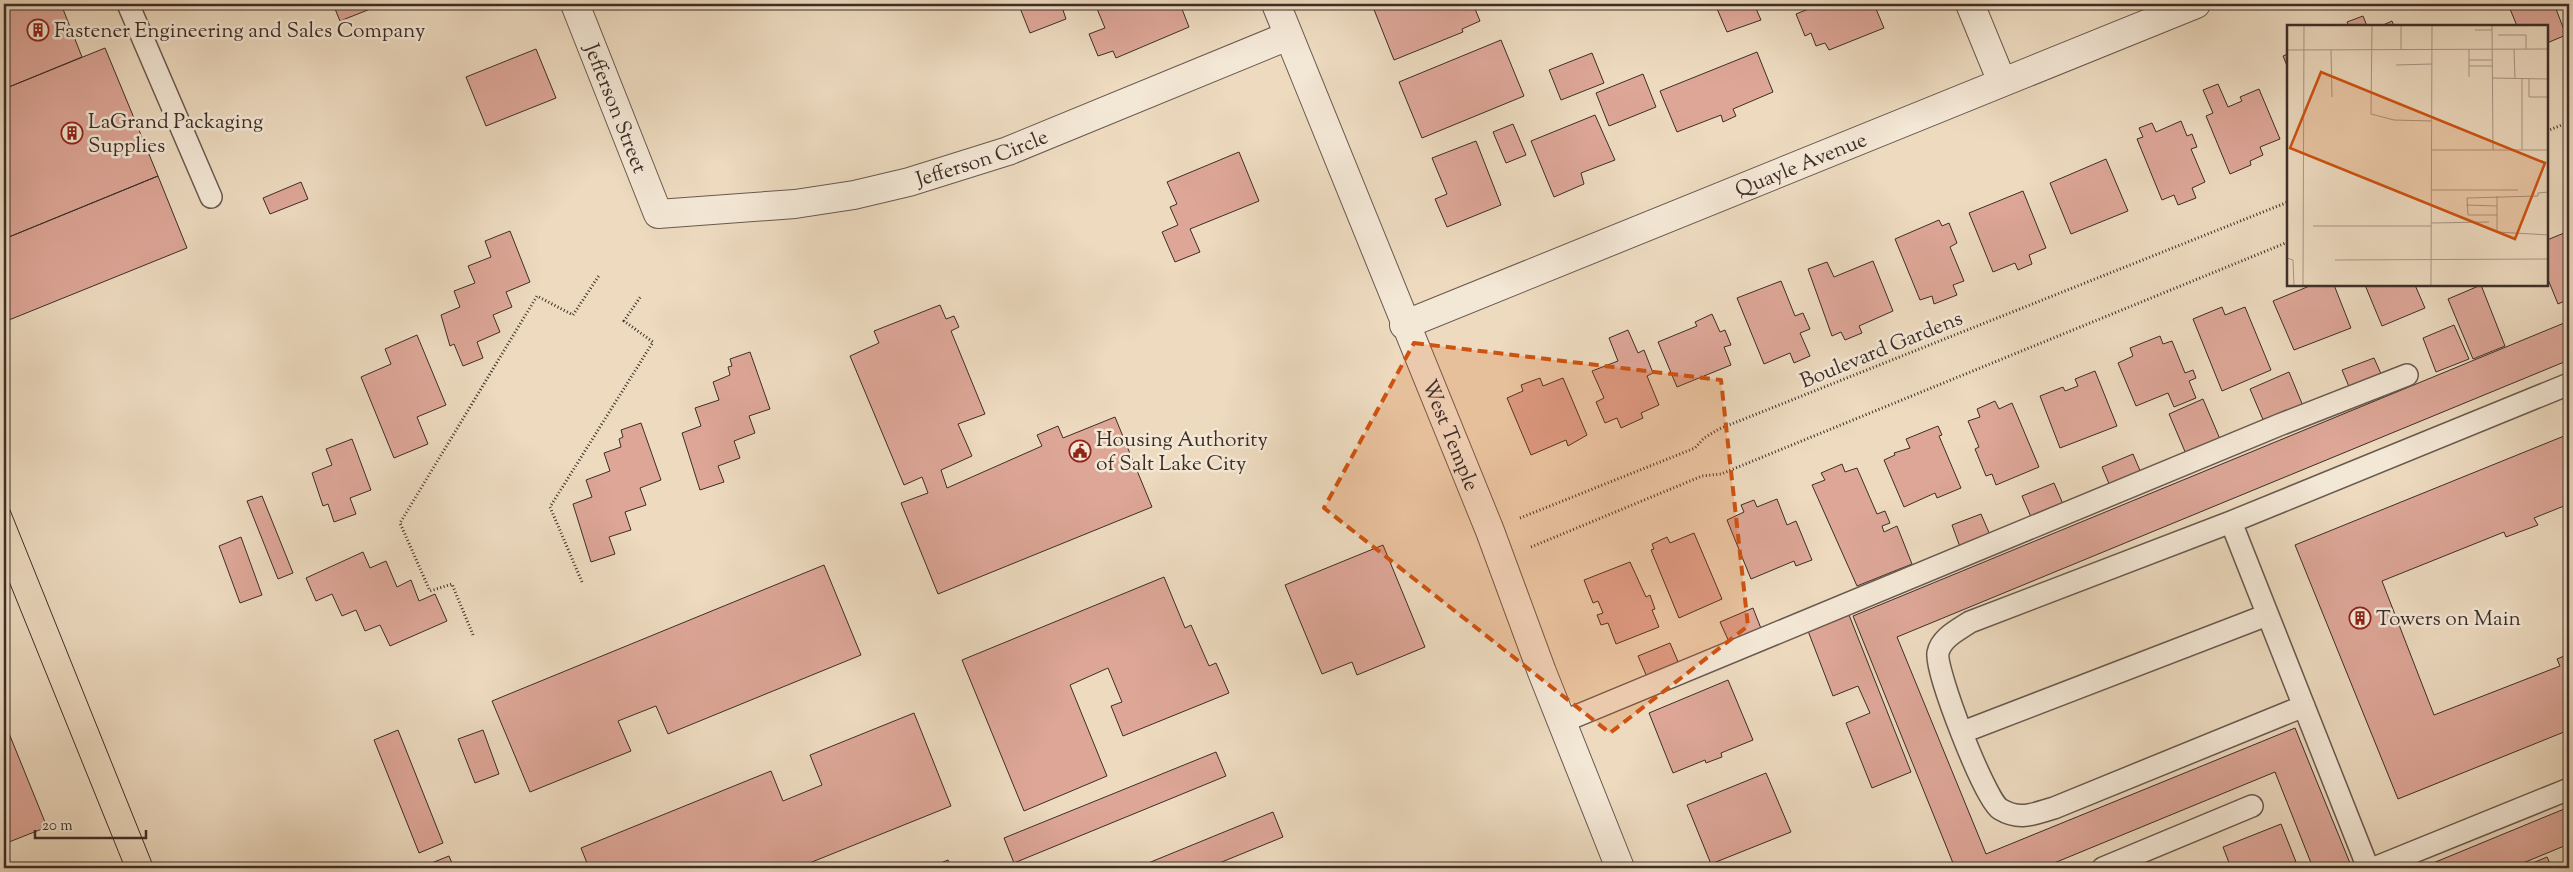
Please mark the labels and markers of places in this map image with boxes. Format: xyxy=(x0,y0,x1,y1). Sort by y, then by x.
place label: Fastener Engineering and Sales Company xyxy=(54,17,426,47)
building icon: Fastener Engineering and Sales Company xyxy=(26,18,50,42)
place label: LaGrand Packaging Supplies xyxy=(88,108,263,162)
building icon: LaGrand Packaging Supplies xyxy=(60,121,84,145)
place label: Housing Authority of Salt Lake City xyxy=(1096,426,1268,480)
public building icon: Housing Authority of Salt Lake City xyxy=(1068,439,1092,463)
place label: Towers on Main xyxy=(2376,605,2521,635)
building icon: Towers on Main xyxy=(2348,606,2372,630)

